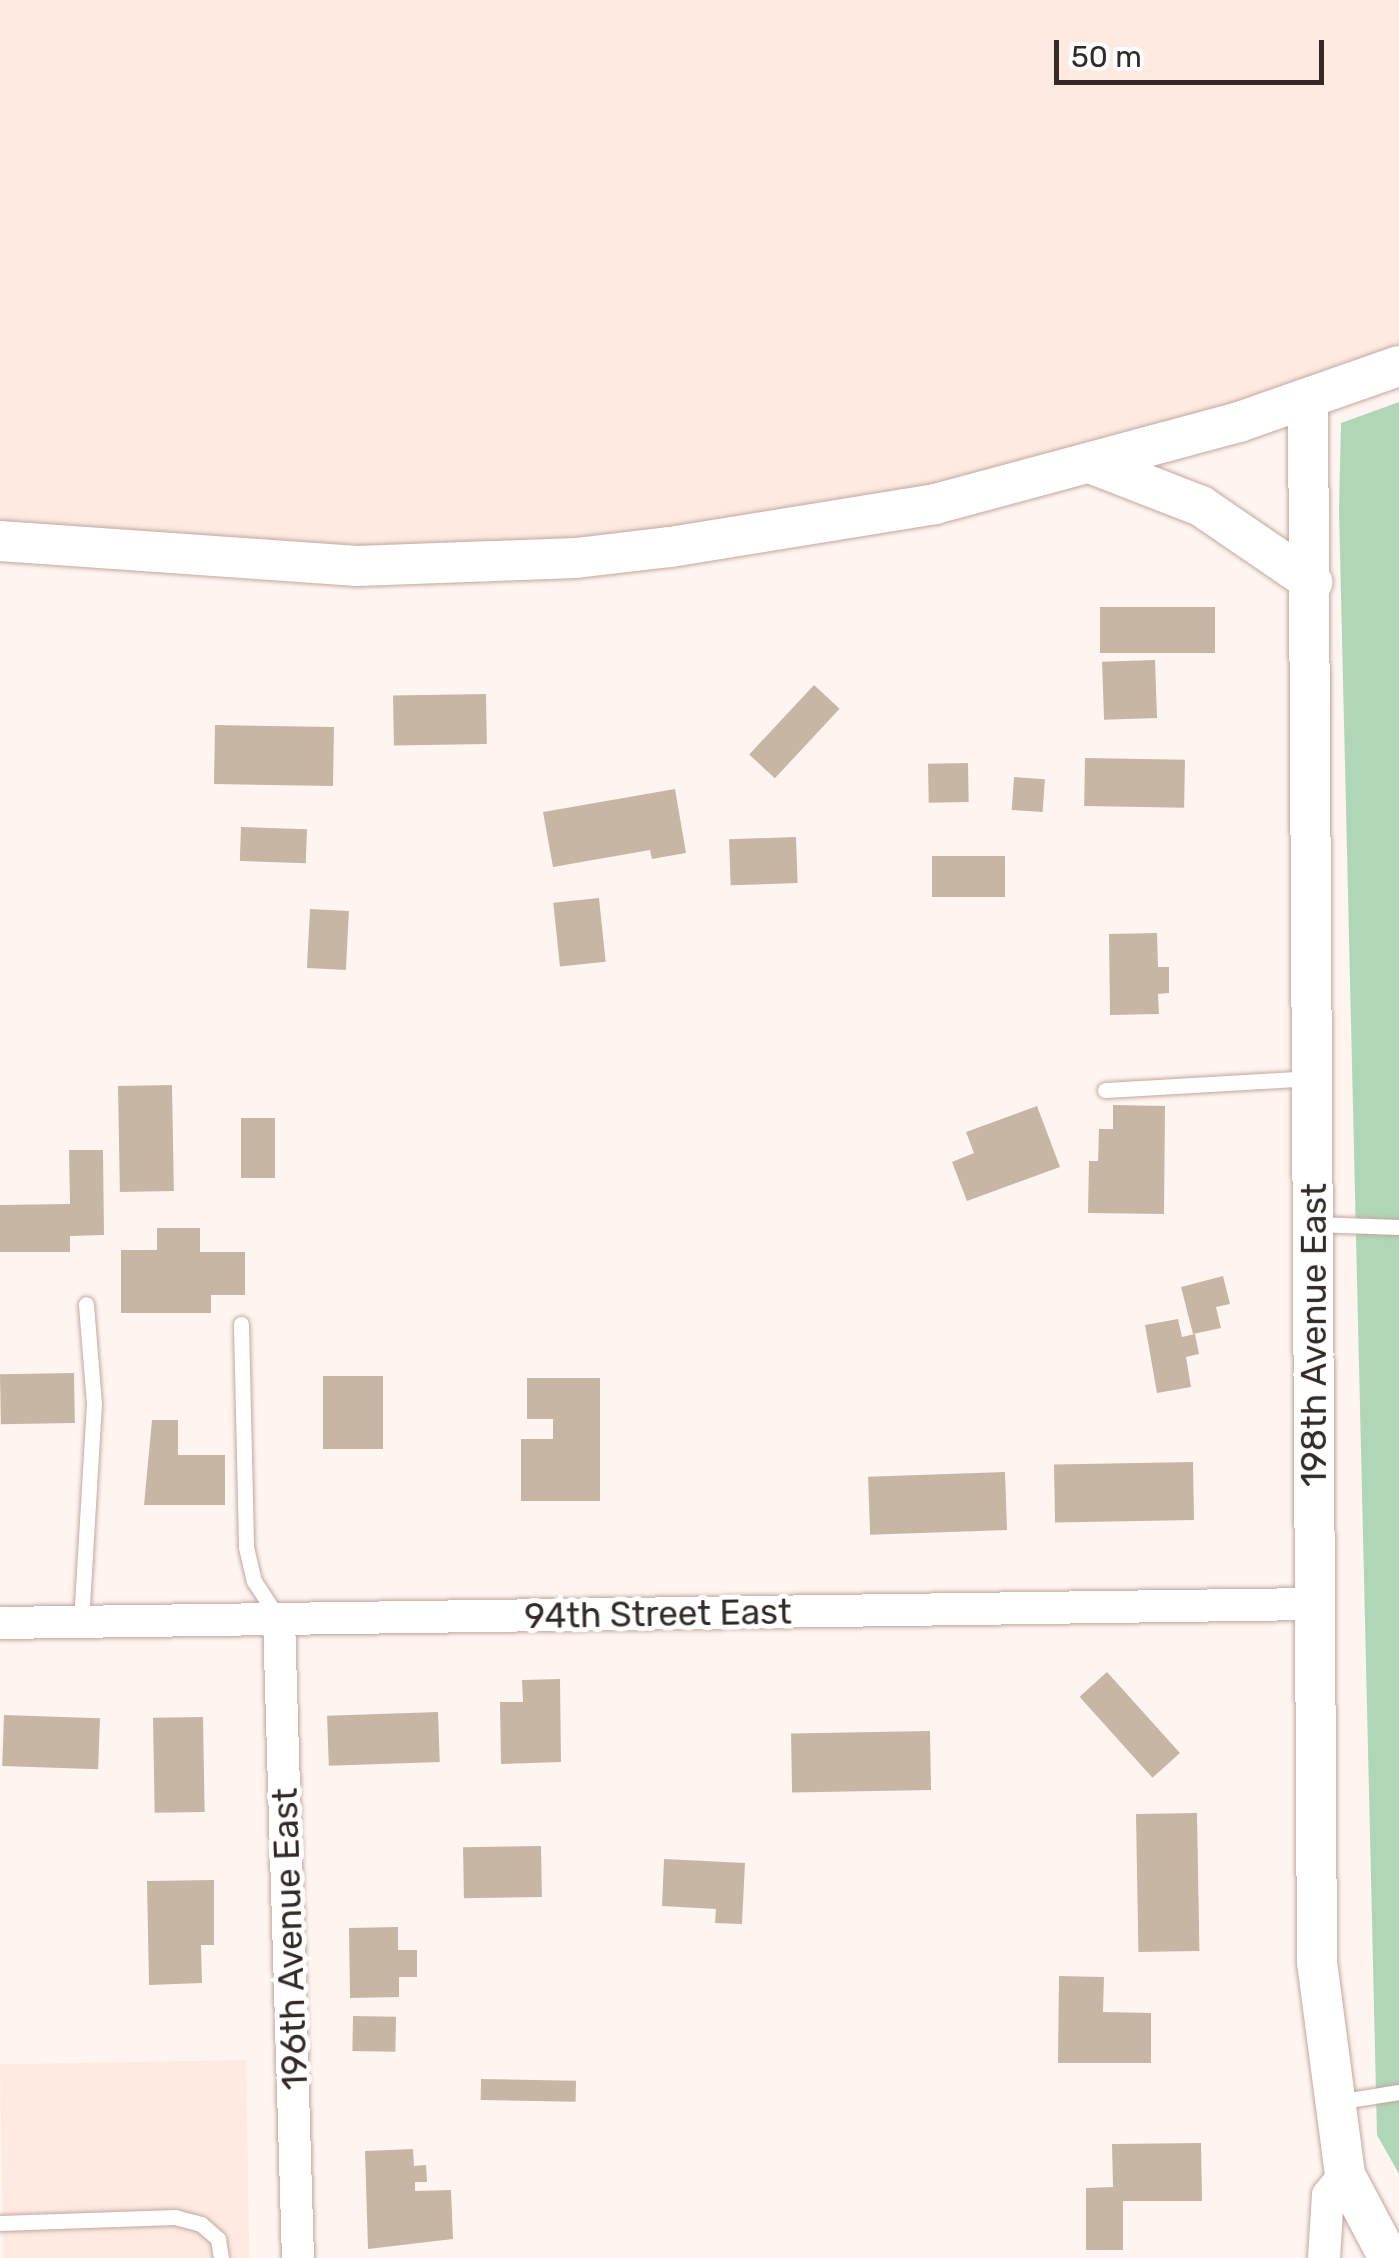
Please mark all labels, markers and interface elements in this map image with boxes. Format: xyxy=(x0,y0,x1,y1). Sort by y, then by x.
scale bar xyxy=(1059,20,1329,82)
text: 50 m xyxy=(1071,39,1142,75)
street label: 198th Avenue East xyxy=(1293,1183,1335,1487)
street label: 94th Street East xyxy=(524,1591,792,1637)
street label: 196th Avenue East xyxy=(264,1787,316,2091)

